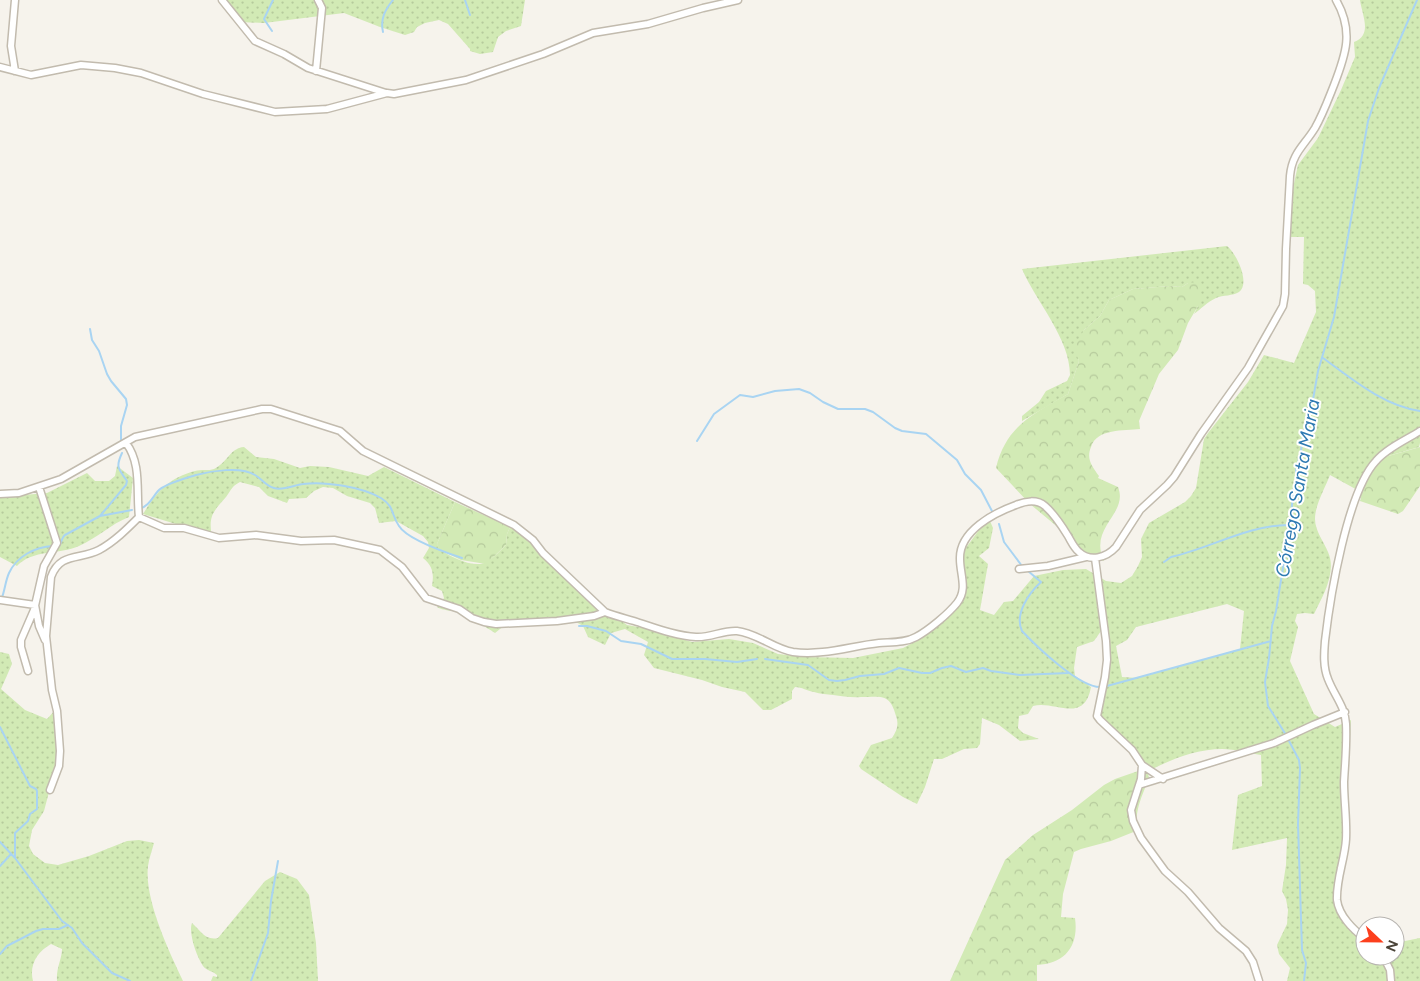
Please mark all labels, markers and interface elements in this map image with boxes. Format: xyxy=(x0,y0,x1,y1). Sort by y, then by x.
water label: Córrego Santa Maria xyxy=(1270,397,1325,579)
north arrow xyxy=(1355,916,1405,966)
text: N xyxy=(1382,937,1401,954)

